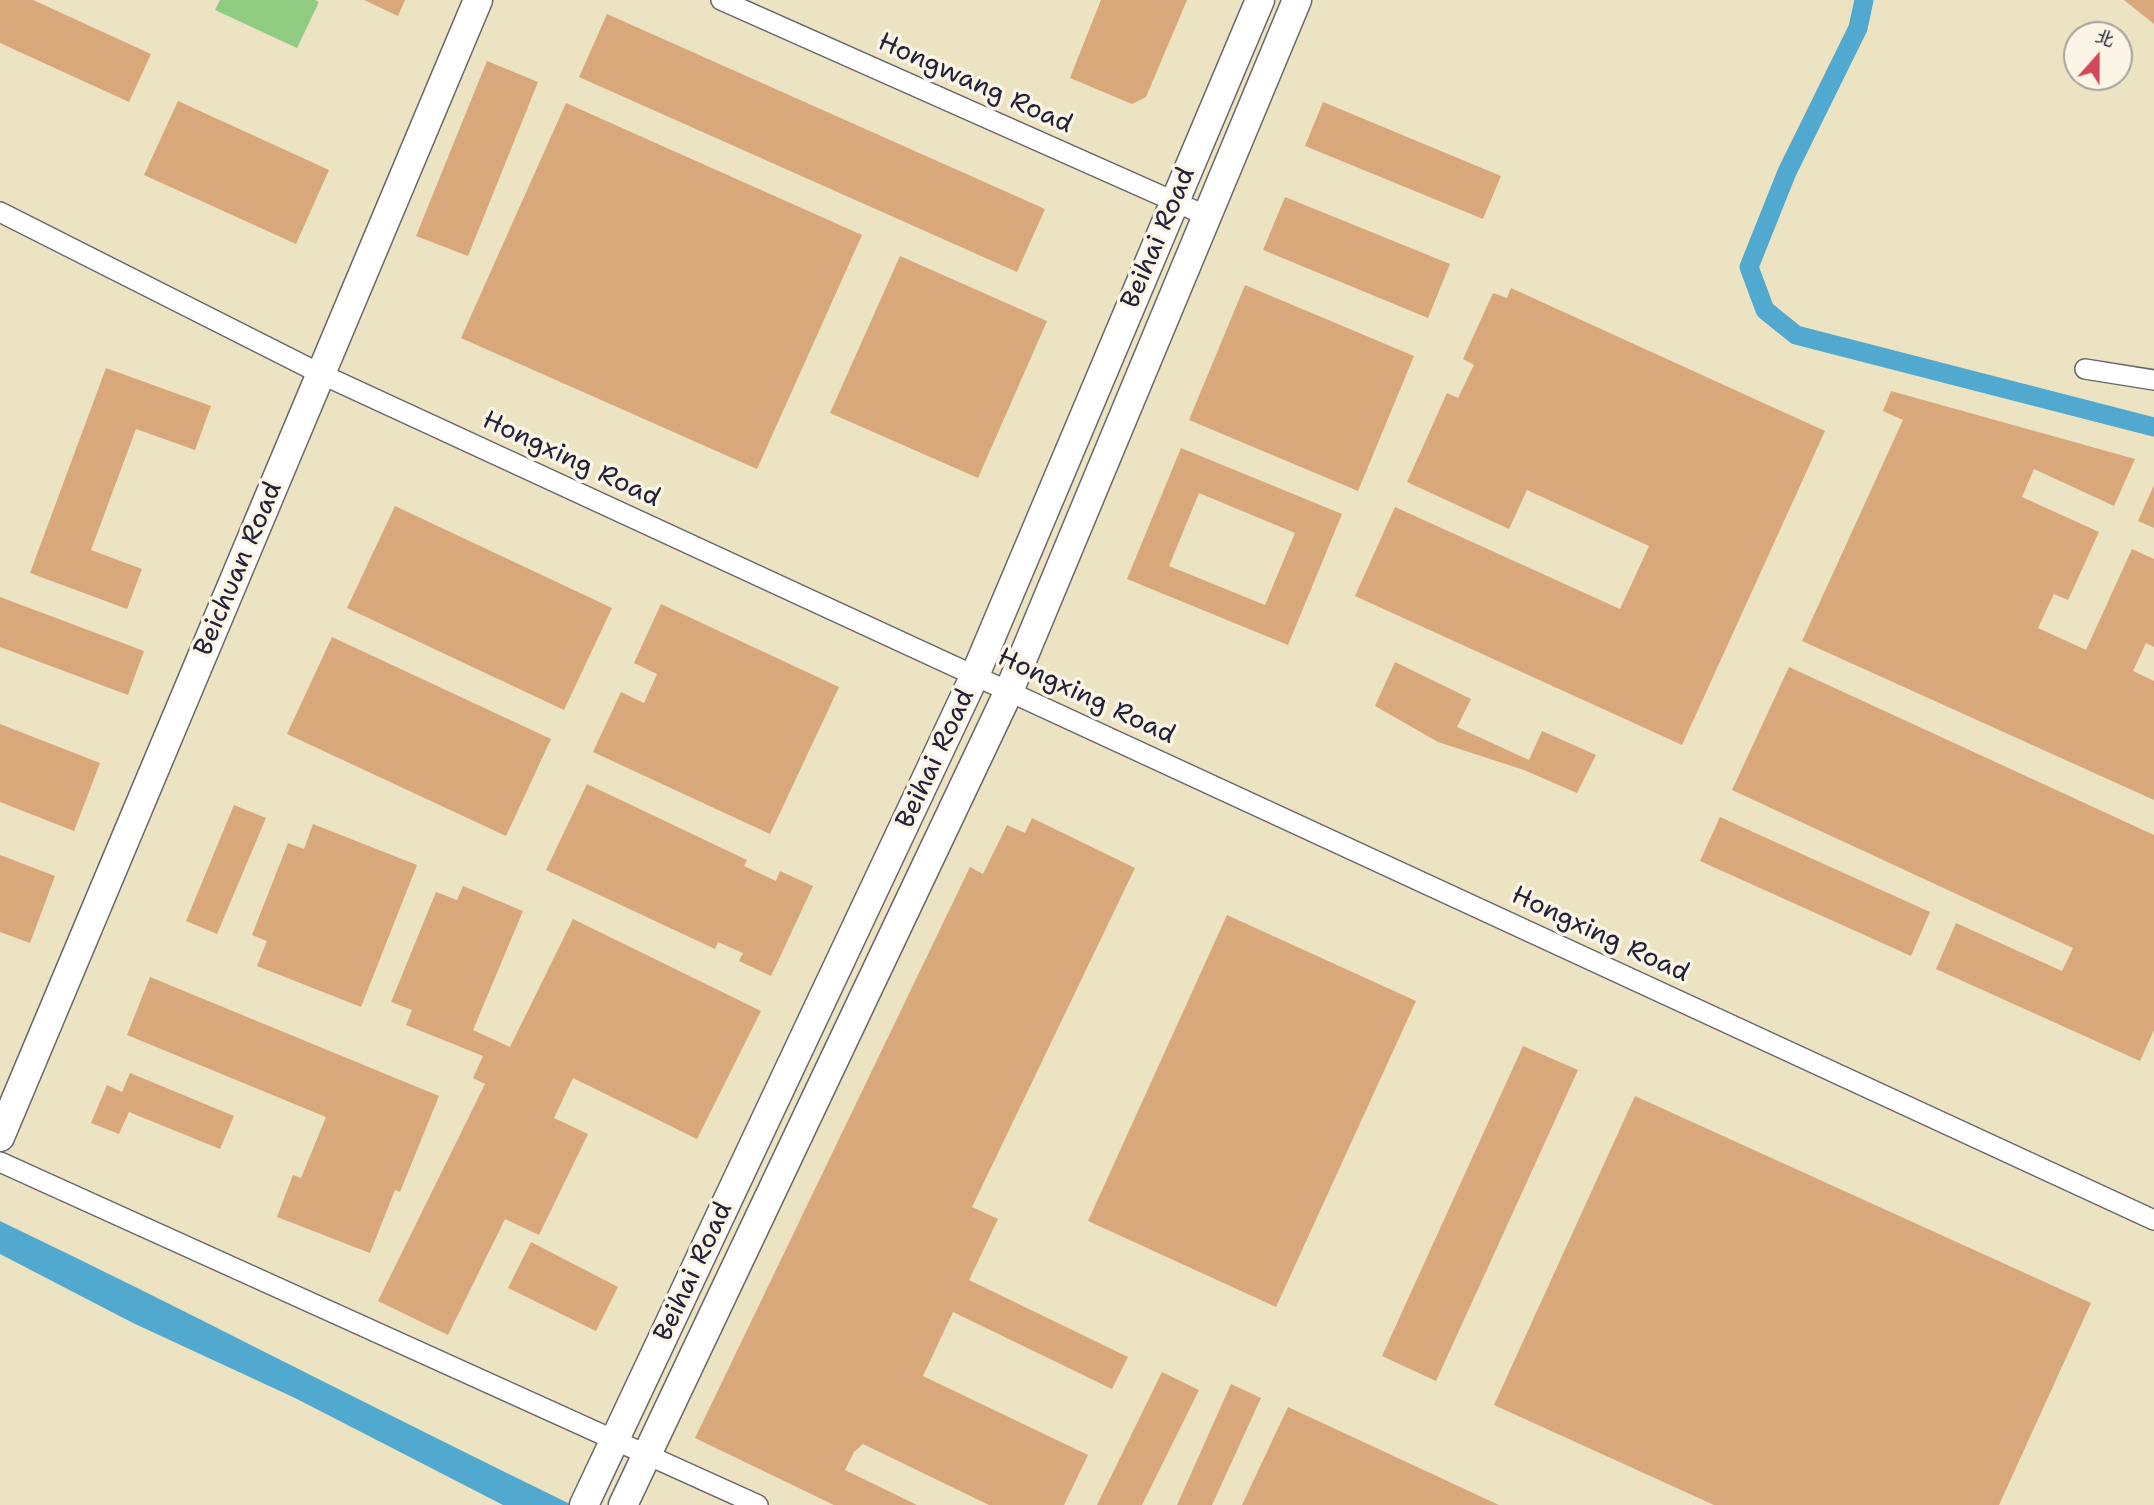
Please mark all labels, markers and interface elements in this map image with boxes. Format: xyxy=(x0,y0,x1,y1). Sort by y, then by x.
north arrow xyxy=(2063,21,2133,91)
text: 北 xyxy=(2092,23,2118,53)
street label: Hongwang Road xyxy=(873,27,1077,141)
street label: Beihai Road xyxy=(1115,163,1203,313)
street label: Hongxing Road xyxy=(477,405,665,515)
street label: Beichuan Road xyxy=(188,477,290,661)
street label: Hongxing Road xyxy=(992,642,1180,752)
street label: Beihai Road xyxy=(890,684,982,834)
street label: Hongxing Road xyxy=(1506,880,1694,990)
street label: Beihai Road xyxy=(648,1197,740,1347)

